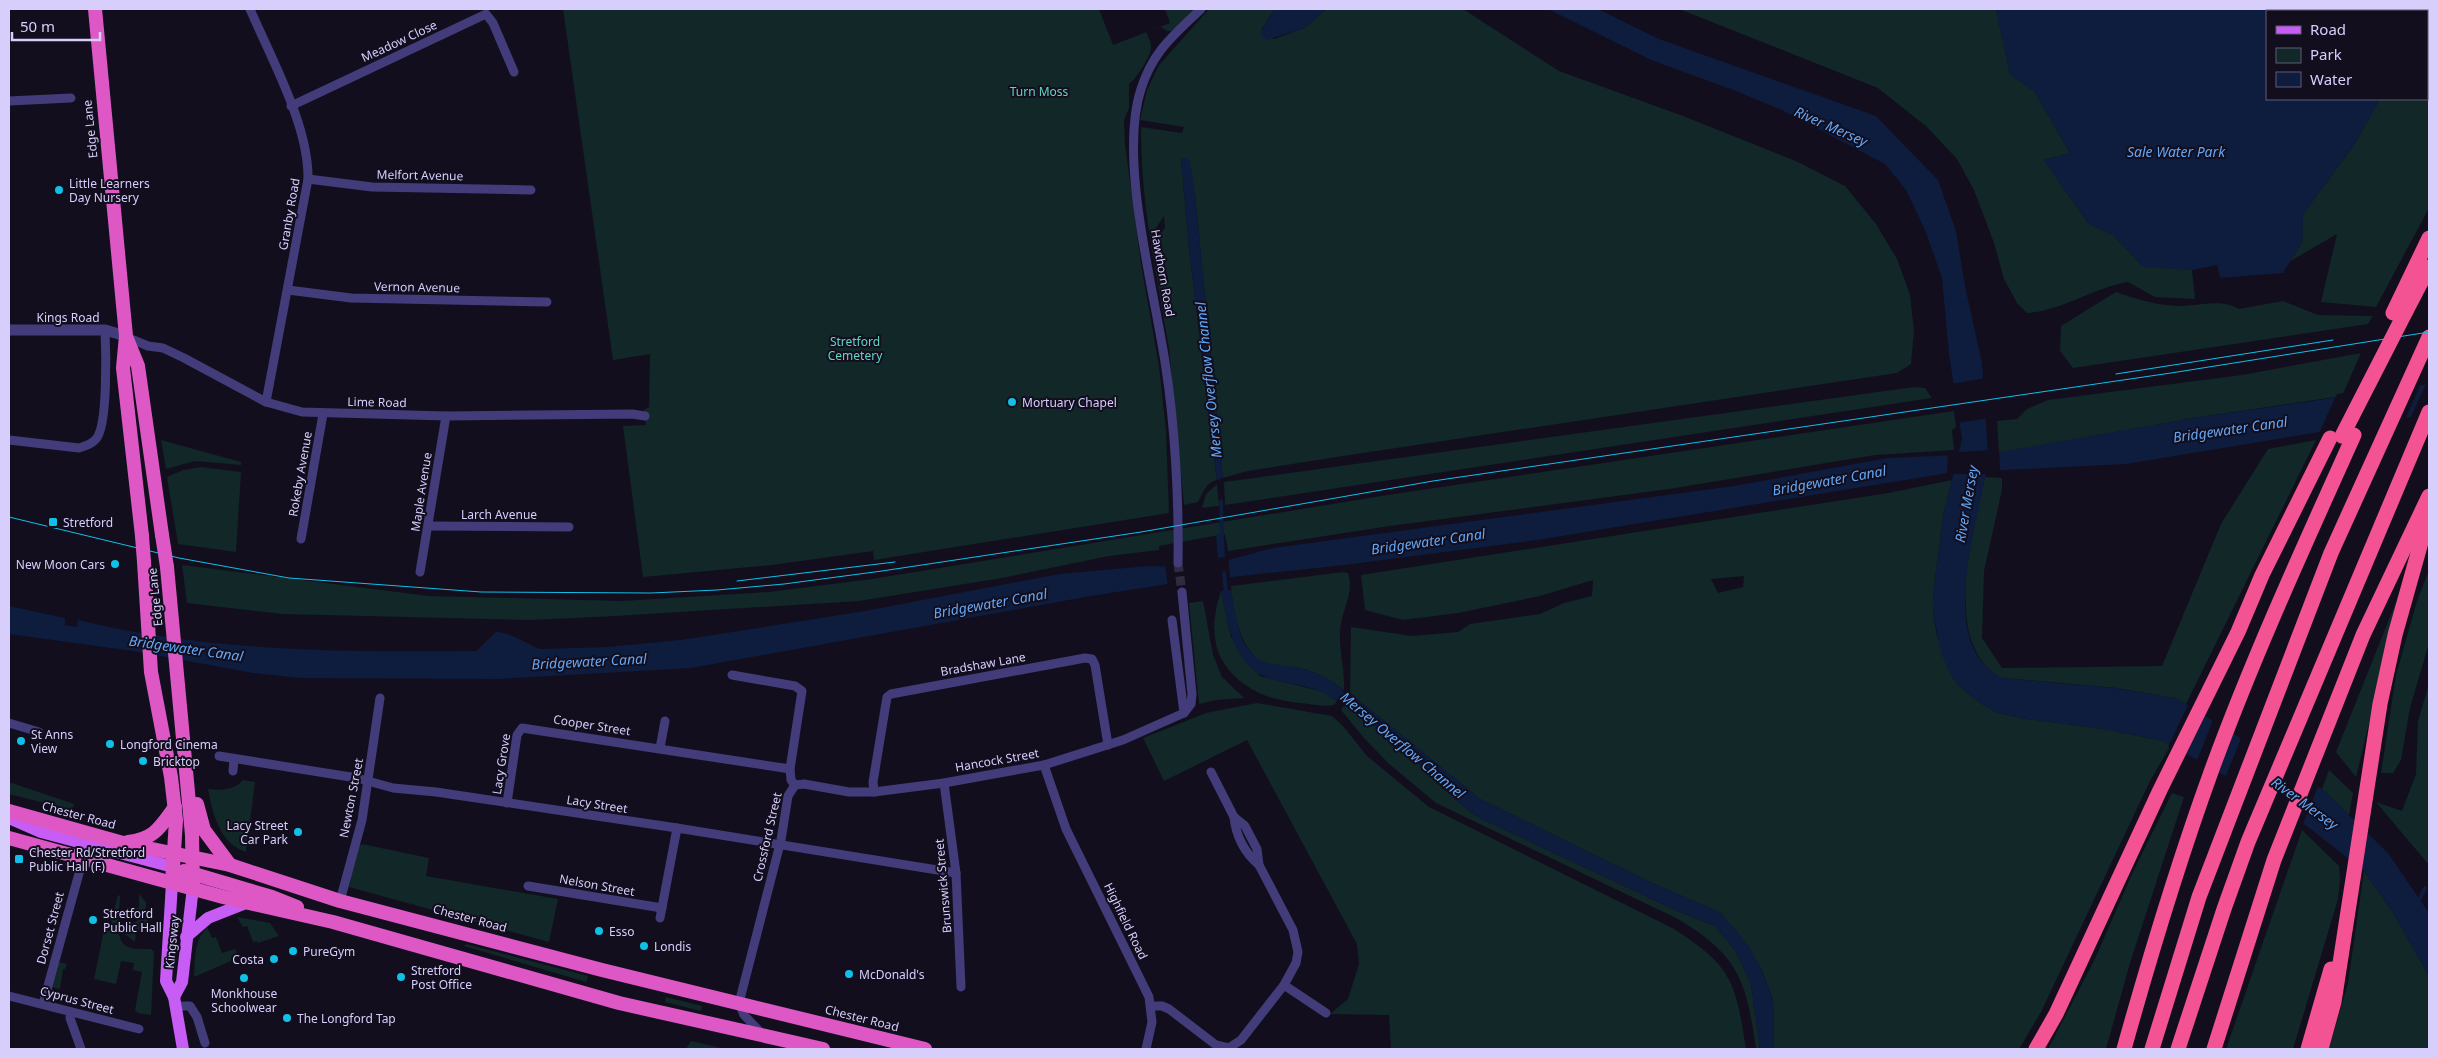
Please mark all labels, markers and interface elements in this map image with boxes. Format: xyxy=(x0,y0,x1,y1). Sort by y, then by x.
scale bar xyxy=(12,10,100,42)
legend xyxy=(2266,10,2428,100)
text: 50 m xyxy=(20,16,55,36)
street label: Meadow Close xyxy=(358,16,440,66)
text: Road xyxy=(2310,19,2346,39)
text: Park xyxy=(2310,44,2342,64)
text: Water xyxy=(2310,69,2352,89)
park label: Turn Moss xyxy=(1010,83,1069,100)
street label: Edge Lane xyxy=(78,99,102,159)
water label: River Mersey xyxy=(1792,101,1872,151)
water label: Sale Water Park xyxy=(2127,142,2226,161)
street label: Melfort Avenue xyxy=(377,166,464,184)
place label: Little Learners Day Nursery xyxy=(69,175,150,206)
street label: Granby Road xyxy=(274,177,304,251)
marker: Little Learners Day Nursery xyxy=(53,184,65,196)
street label: Hawthorn Road xyxy=(1147,228,1179,318)
street label: Vernon Avenue xyxy=(374,278,460,296)
water label: Mersey Overflow Channel xyxy=(1190,301,1226,459)
street label: Kings Road xyxy=(36,309,100,326)
park label: Stretford Cemetery xyxy=(828,333,883,364)
street label: Lime Road xyxy=(347,393,407,411)
place label: Mortuary Chapel xyxy=(1022,394,1117,411)
marker: Mortuary Chapel xyxy=(1006,396,1018,408)
water label: Bridgewater Canal xyxy=(2172,412,2289,446)
street label: Rokeby Avenue xyxy=(284,430,316,518)
street label: Maple Avenue xyxy=(406,451,436,533)
water label: Bridgewater Canal xyxy=(1771,461,1888,499)
water label: River Mersey xyxy=(1950,463,1982,544)
street label: Larch Avenue xyxy=(461,506,537,523)
place label: Stretford xyxy=(63,514,113,531)
marker: Stretford xyxy=(47,516,59,528)
water label: Bridgewater Canal xyxy=(1370,524,1487,558)
place label: New Moon Cars xyxy=(16,556,105,573)
marker: New Moon Cars xyxy=(109,558,121,570)
street label: Edge Lane xyxy=(143,567,167,627)
water label: Bridgewater Canal xyxy=(932,584,1049,622)
water label: Bridgewater Canal xyxy=(128,631,245,665)
water label: Bridgewater Canal xyxy=(531,648,647,674)
street label: Bradshaw Lane xyxy=(939,648,1027,680)
water label: Mersey Overflow Channel xyxy=(1337,687,1470,803)
street label: Cooper Street xyxy=(552,711,632,740)
place label: St Anns View xyxy=(31,726,74,757)
street label: Lacy Grove xyxy=(488,732,514,796)
marker: St Anns View xyxy=(15,735,27,747)
place label: Longford Cinema xyxy=(120,736,218,753)
marker: Longford Cinema xyxy=(104,738,116,750)
street label: Hancock Street xyxy=(954,744,1041,776)
place label: Bricktop xyxy=(153,753,200,770)
marker: Bricktop xyxy=(137,755,149,767)
street label: Newton Street xyxy=(335,756,367,839)
water label: River Mersey xyxy=(2268,772,2343,834)
street label: Crossford Street xyxy=(748,790,786,883)
street label: Lacy Street xyxy=(565,791,629,817)
street label: Chester Road xyxy=(40,797,118,833)
place label: Lacy Street Car Park xyxy=(226,817,289,848)
marker: Lacy Street Car Park xyxy=(292,826,304,838)
street label: Brunswick Street xyxy=(930,837,956,934)
place label: Chester Rd/Stretford Public Hall (F) xyxy=(29,844,145,875)
marker: Chester Rd/Stretford Public Hall (F) xyxy=(13,853,25,865)
street label: Nelson Street xyxy=(558,870,637,900)
street label: Highfield Road xyxy=(1100,880,1152,962)
street label: Dorset Street xyxy=(32,889,68,966)
street label: Chester Road xyxy=(431,900,509,936)
place label: Stretford Public Hall xyxy=(103,905,162,936)
marker: Stretford Public Hall xyxy=(87,914,99,926)
street label: Kingsway xyxy=(161,914,183,969)
place label: Esso xyxy=(609,923,634,940)
marker: Esso xyxy=(593,925,605,937)
place label: Londis xyxy=(654,938,691,955)
marker: Londis xyxy=(638,940,650,952)
place label: PureGym xyxy=(303,943,355,960)
marker: PureGym xyxy=(287,945,299,957)
place label: Costa xyxy=(232,951,264,968)
marker: Costa xyxy=(268,953,280,965)
place label: Stretford Post Office xyxy=(411,962,472,993)
place label: McDonald's xyxy=(859,966,925,983)
marker: McDonald's xyxy=(843,968,855,980)
marker: Stretford Post Office xyxy=(395,971,407,983)
marker: Monkhouse Schoolwear xyxy=(238,972,250,984)
street label: Cyprus Street xyxy=(38,982,116,1018)
place label: Monkhouse Schoolwear xyxy=(211,985,278,1016)
street label: Chester Road xyxy=(823,1001,901,1035)
place label: The Longford Tap xyxy=(297,1010,396,1027)
marker: The Longford Tap xyxy=(281,1012,293,1024)

